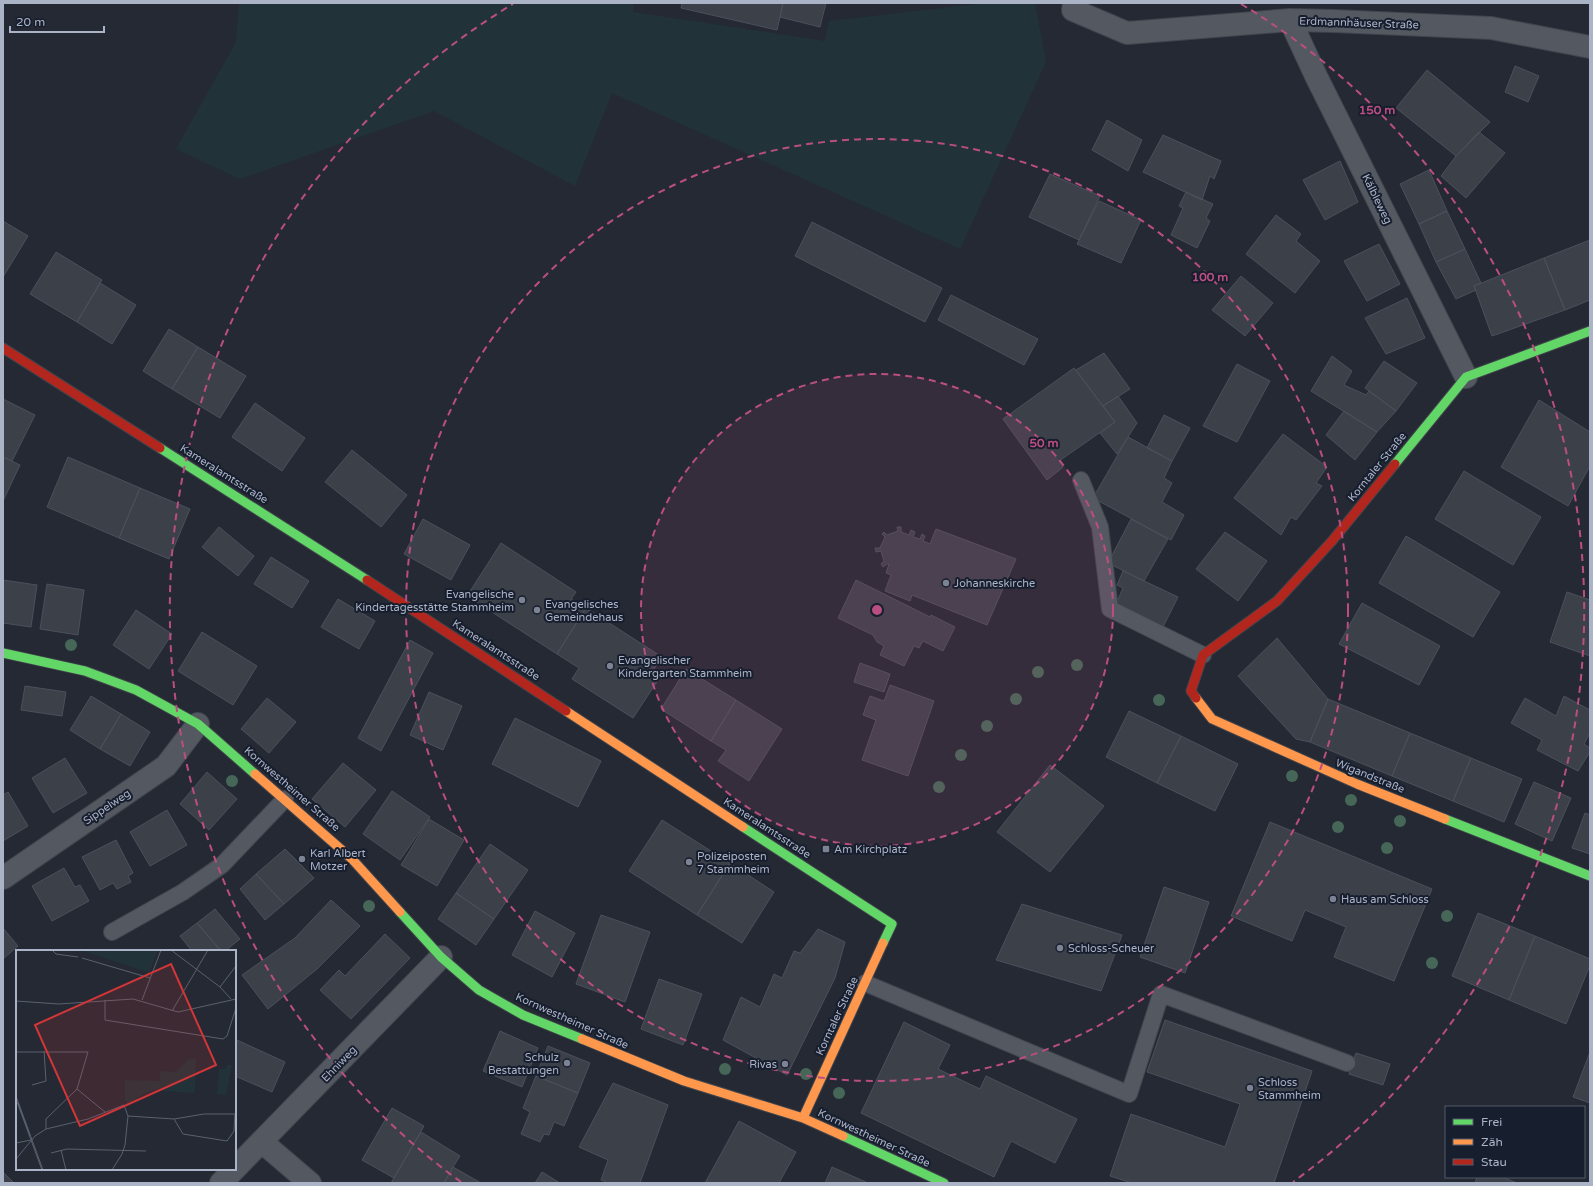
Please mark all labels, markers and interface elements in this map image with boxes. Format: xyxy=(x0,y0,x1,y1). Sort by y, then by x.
scale bar xyxy=(10,8,104,34)
street label: Erdmannhäuser Straße xyxy=(1299,14,1419,32)
text: 20 m xyxy=(16,15,45,29)
text: 150 m xyxy=(1359,103,1395,117)
street label: Kälbleweg xyxy=(1359,172,1395,226)
text: 100 m xyxy=(1192,270,1228,284)
street label: Korntaler Straße xyxy=(1345,430,1409,504)
text: 50 m xyxy=(1029,436,1059,450)
street label: Kameralamtsstraße xyxy=(178,442,270,506)
place label: Johanneskirche xyxy=(954,577,1035,590)
marker: Johanneskirche xyxy=(941,578,951,588)
place label: Evangelische Kindertagesstätte Stammheim xyxy=(355,588,514,614)
marker: Evangelische Kindertagesstätte Stammheim xyxy=(517,595,527,605)
place label: Evangelisches Gemeindehaus xyxy=(545,598,623,624)
centre of rings xyxy=(870,603,884,617)
marker: Evangelisches Gemeindehaus xyxy=(532,605,542,615)
street label: Kameralamtsstraße xyxy=(450,617,542,683)
place label: Evangelischer Kindergarten Stammheim xyxy=(618,654,752,680)
marker: Evangelischer Kindergarten Stammheim xyxy=(605,661,615,671)
street label: Kornwestheimer Straße xyxy=(242,744,342,834)
street label: Wigandstraße xyxy=(1334,756,1406,796)
street label: Sippelweg xyxy=(81,786,133,828)
street label: Kameralamtsstraße xyxy=(721,795,813,861)
place label: Am Kirchplatz xyxy=(834,843,908,856)
marker: Am Kirchplatz xyxy=(821,844,831,854)
place label: Karl Albert Motzer xyxy=(310,847,366,873)
place label: Polizeiposten 7 Stammheim xyxy=(697,850,770,876)
marker: Karl Albert Motzer xyxy=(297,854,307,864)
marker: Polizeiposten 7 Stammheim xyxy=(684,857,694,867)
place label: Haus am Schloss xyxy=(1341,893,1429,906)
marker: Haus am Schloss xyxy=(1328,894,1338,904)
place label: Schloss-Scheuer xyxy=(1068,942,1155,955)
marker: Schloss-Scheuer xyxy=(1055,943,1065,953)
inset map xyxy=(16,950,236,1170)
street label: Korntaler Straße xyxy=(813,975,861,1057)
street label: Kornwestheimer Straße xyxy=(514,990,630,1052)
street label: Ehniweg xyxy=(319,1043,359,1085)
place label: Schulz Bestattungen xyxy=(488,1051,560,1077)
marker: Schulz Bestattungen xyxy=(562,1058,572,1068)
place label: Rivas xyxy=(749,1058,777,1071)
marker: Rivas xyxy=(780,1059,790,1069)
place label: Schloss Stammheim xyxy=(1258,1076,1321,1102)
marker: Schloss Stammheim xyxy=(1245,1083,1255,1093)
street label: Kornwestheimer Straße xyxy=(816,1106,932,1170)
legend xyxy=(1445,1106,1585,1178)
text: Frei xyxy=(1481,1115,1502,1129)
text: Zäh xyxy=(1481,1135,1503,1149)
text: Stau xyxy=(1481,1155,1507,1169)

